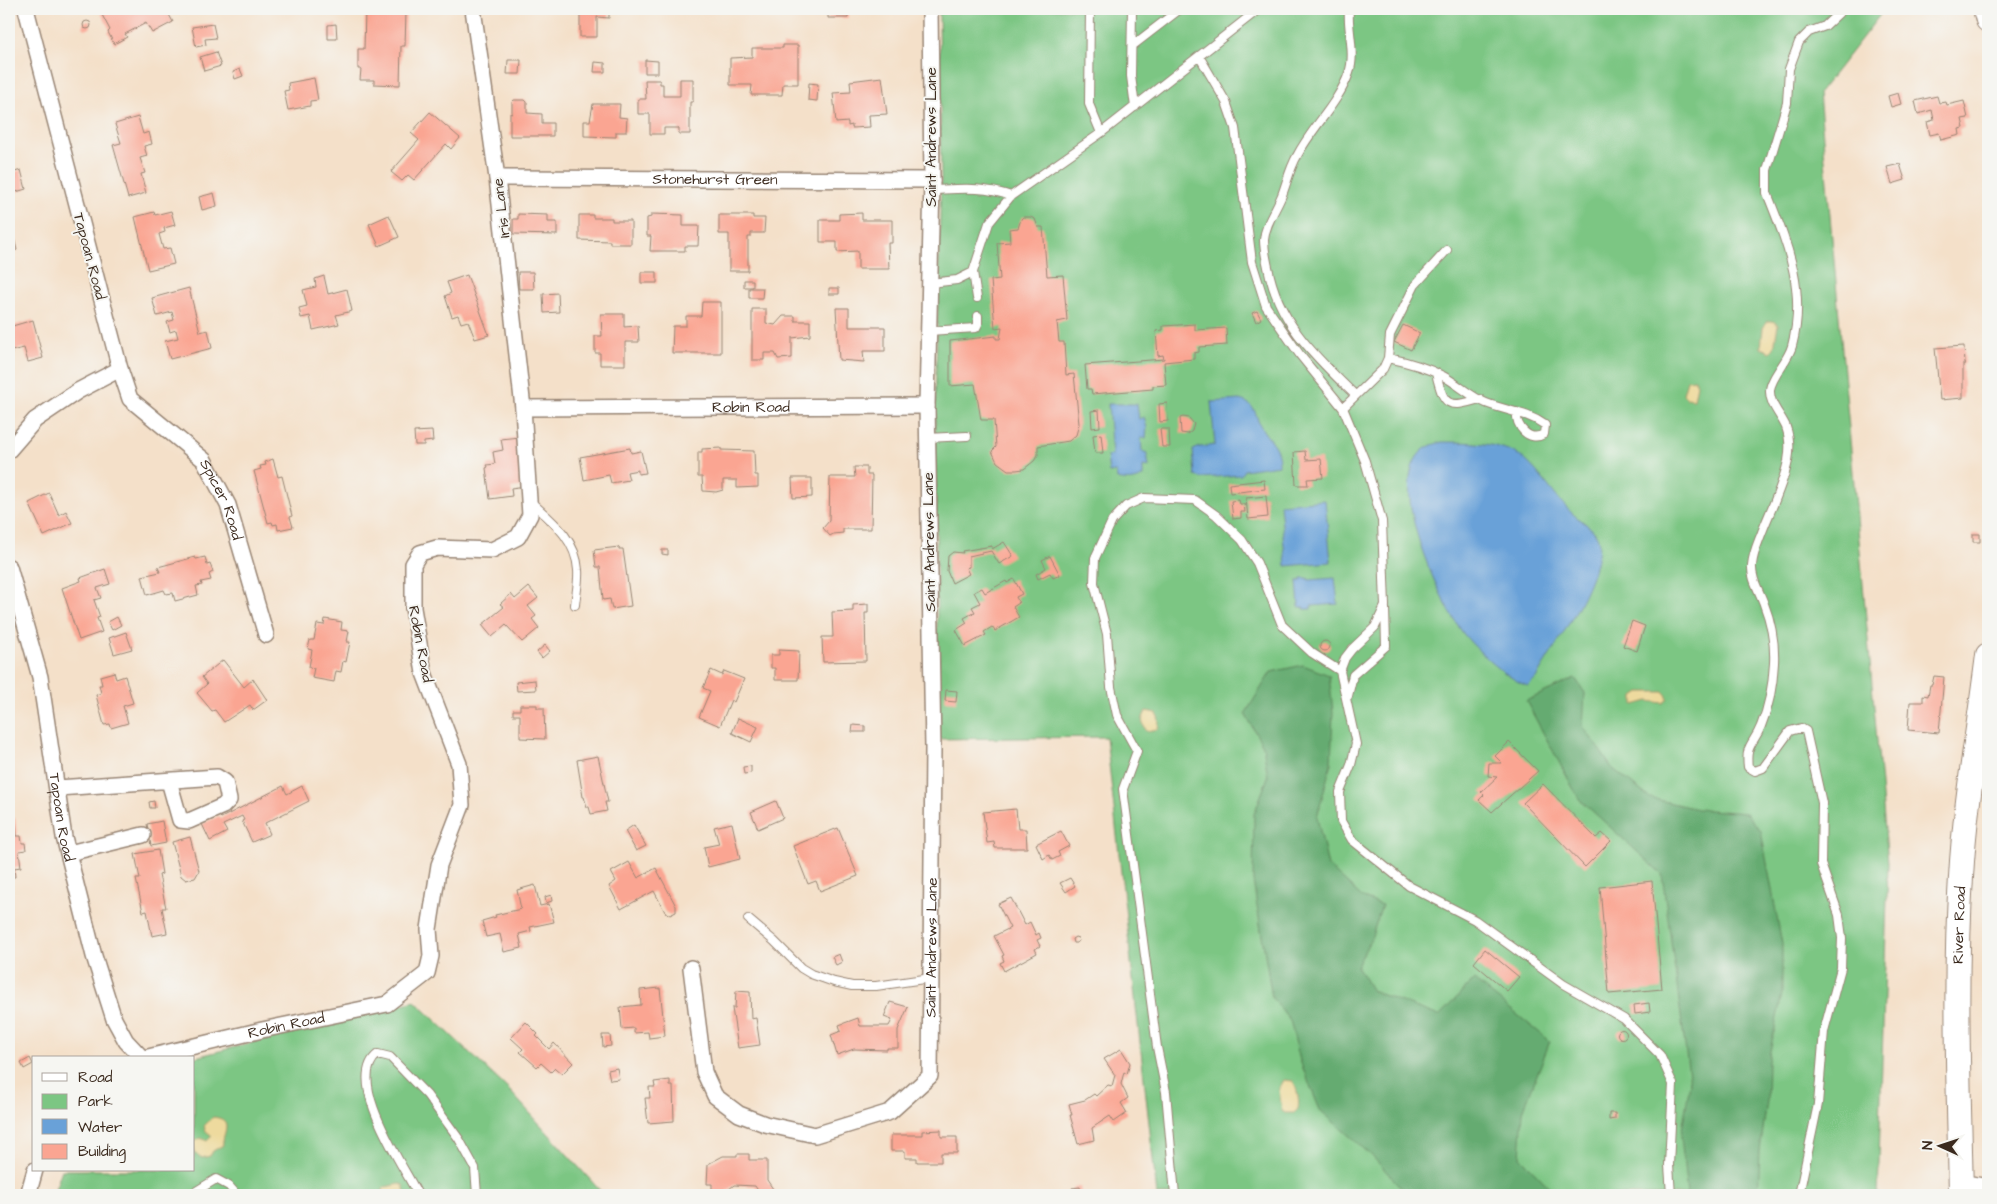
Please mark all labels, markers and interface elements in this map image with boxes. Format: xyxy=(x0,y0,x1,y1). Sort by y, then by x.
street label: Saint Andrews Lane xyxy=(921,67,942,207)
street label: Stonehurst Green xyxy=(652,169,778,190)
street label: Iris Lane xyxy=(487,177,516,239)
street label: Tapoan Road xyxy=(68,210,111,302)
street label: Robin Road xyxy=(712,397,790,418)
street label: Spicer Road xyxy=(194,455,248,543)
street label: Saint Andrews Lane xyxy=(918,472,941,612)
street label: Robin Road xyxy=(403,604,438,685)
street label: Tapoan Road xyxy=(44,771,80,864)
street label: Saint Andrews Lane xyxy=(921,878,943,1017)
street label: River Road xyxy=(1948,885,1971,964)
street label: Robin Road xyxy=(246,1007,327,1044)
legend xyxy=(32,1056,195,1172)
text: Road xyxy=(78,1067,113,1088)
text: Park xyxy=(78,1091,113,1112)
text: Water xyxy=(78,1117,122,1138)
north arrow xyxy=(1914,1122,1964,1172)
text: N xyxy=(1918,1140,1938,1150)
text: Building xyxy=(78,1141,126,1163)

